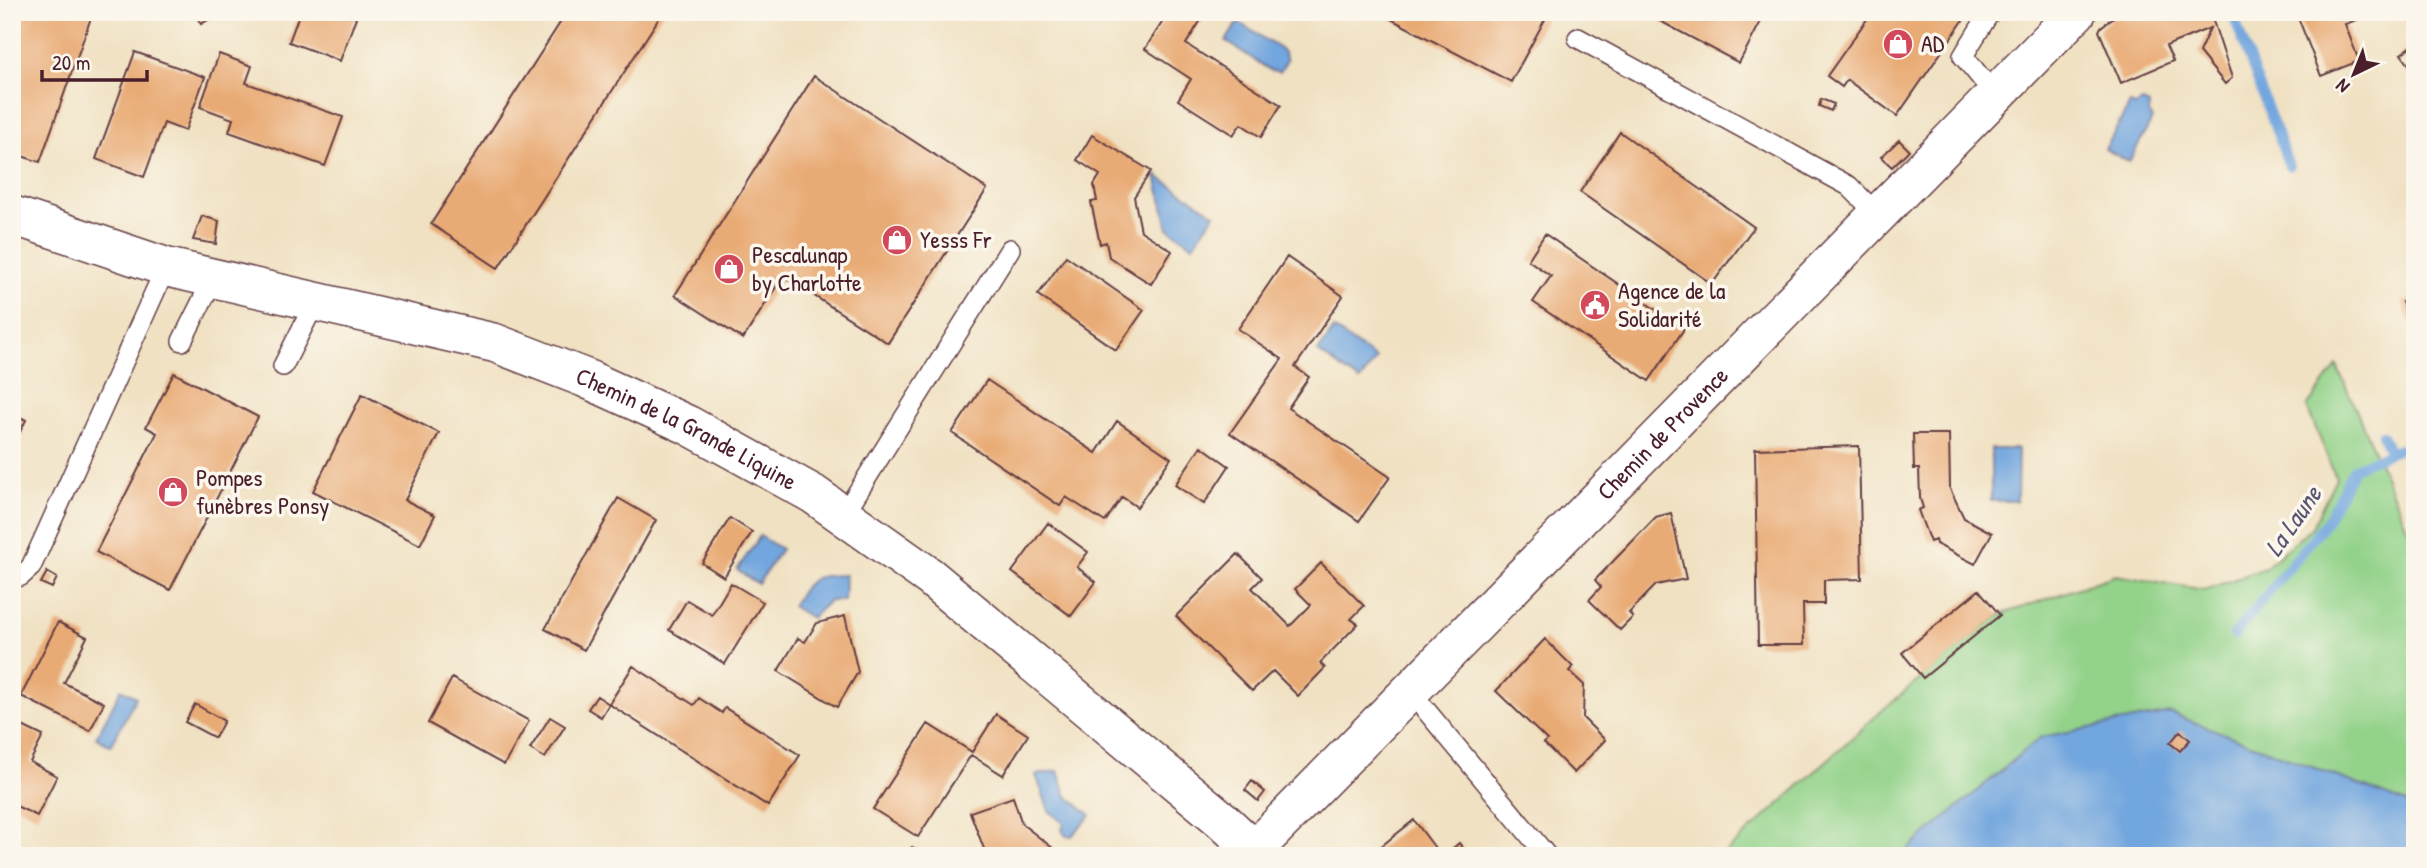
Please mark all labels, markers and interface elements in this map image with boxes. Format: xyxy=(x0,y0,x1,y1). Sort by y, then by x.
shop icon: AD xyxy=(1881,27,1915,61)
place label: AD xyxy=(1921,27,1945,59)
scale bar xyxy=(42,38,147,82)
north arrow xyxy=(2318,38,2388,108)
text: 20 m xyxy=(52,48,90,77)
text: N xyxy=(2330,73,2355,99)
shop icon: Yesss Fr xyxy=(880,223,914,257)
place label: Yesss Fr xyxy=(920,223,992,255)
place label: Pescalunap by Charlotte xyxy=(752,238,862,298)
shop icon: Pescalunap by Charlotte xyxy=(712,252,746,286)
place label: Agence de la Solidarité xyxy=(1618,274,1725,334)
public building icon: Agence de la Solidarité xyxy=(1578,288,1612,322)
street label: Chemin de la Grande Liquine xyxy=(572,359,803,497)
street label: Chemin de Provence xyxy=(1589,359,1735,507)
place label: Pompes funèbres Ponsy xyxy=(196,461,330,521)
shop icon: Pompes funèbres Ponsy xyxy=(156,475,190,509)
water label: La Laune xyxy=(2256,477,2330,563)

